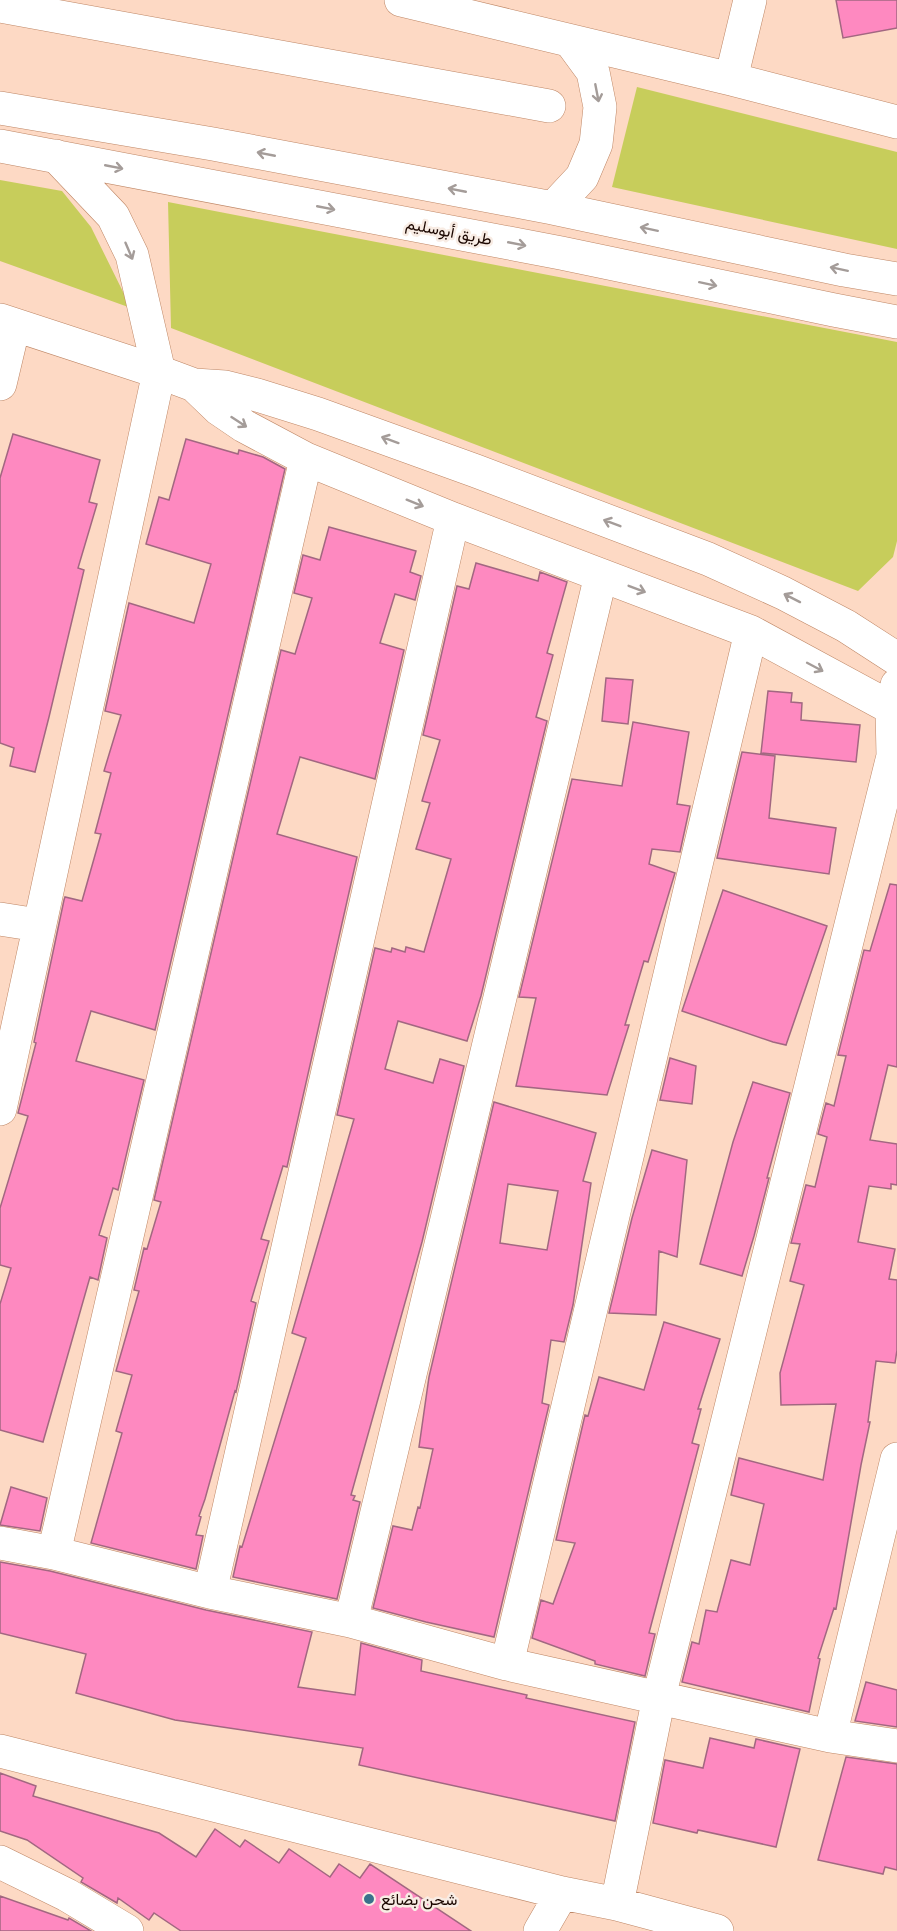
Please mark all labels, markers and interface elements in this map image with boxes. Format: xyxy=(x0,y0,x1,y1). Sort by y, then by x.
one-way arrow xyxy=(592,83,603,102)
one-way arrow xyxy=(256,148,276,159)
one-way arrow xyxy=(104,162,123,173)
one-way arrow xyxy=(448,184,468,195)
one-way arrow xyxy=(316,203,335,214)
street label: طريق أبوسليم xyxy=(404,213,494,250)
one-way arrow xyxy=(639,222,658,234)
one-way arrow xyxy=(507,239,527,250)
one-way arrow xyxy=(124,242,135,260)
one-way arrow xyxy=(830,263,850,274)
one-way arrow xyxy=(698,279,718,290)
one-way arrow xyxy=(230,416,246,428)
one-way arrow xyxy=(381,434,400,445)
one-way arrow xyxy=(406,498,424,509)
one-way arrow xyxy=(603,517,622,528)
one-way arrow xyxy=(627,584,645,595)
one-way arrow xyxy=(784,592,801,604)
one-way arrow xyxy=(806,661,823,673)
place label: شحن بضائع xyxy=(381,1889,457,1911)
marker: شحن بضائع xyxy=(362,1892,376,1906)

